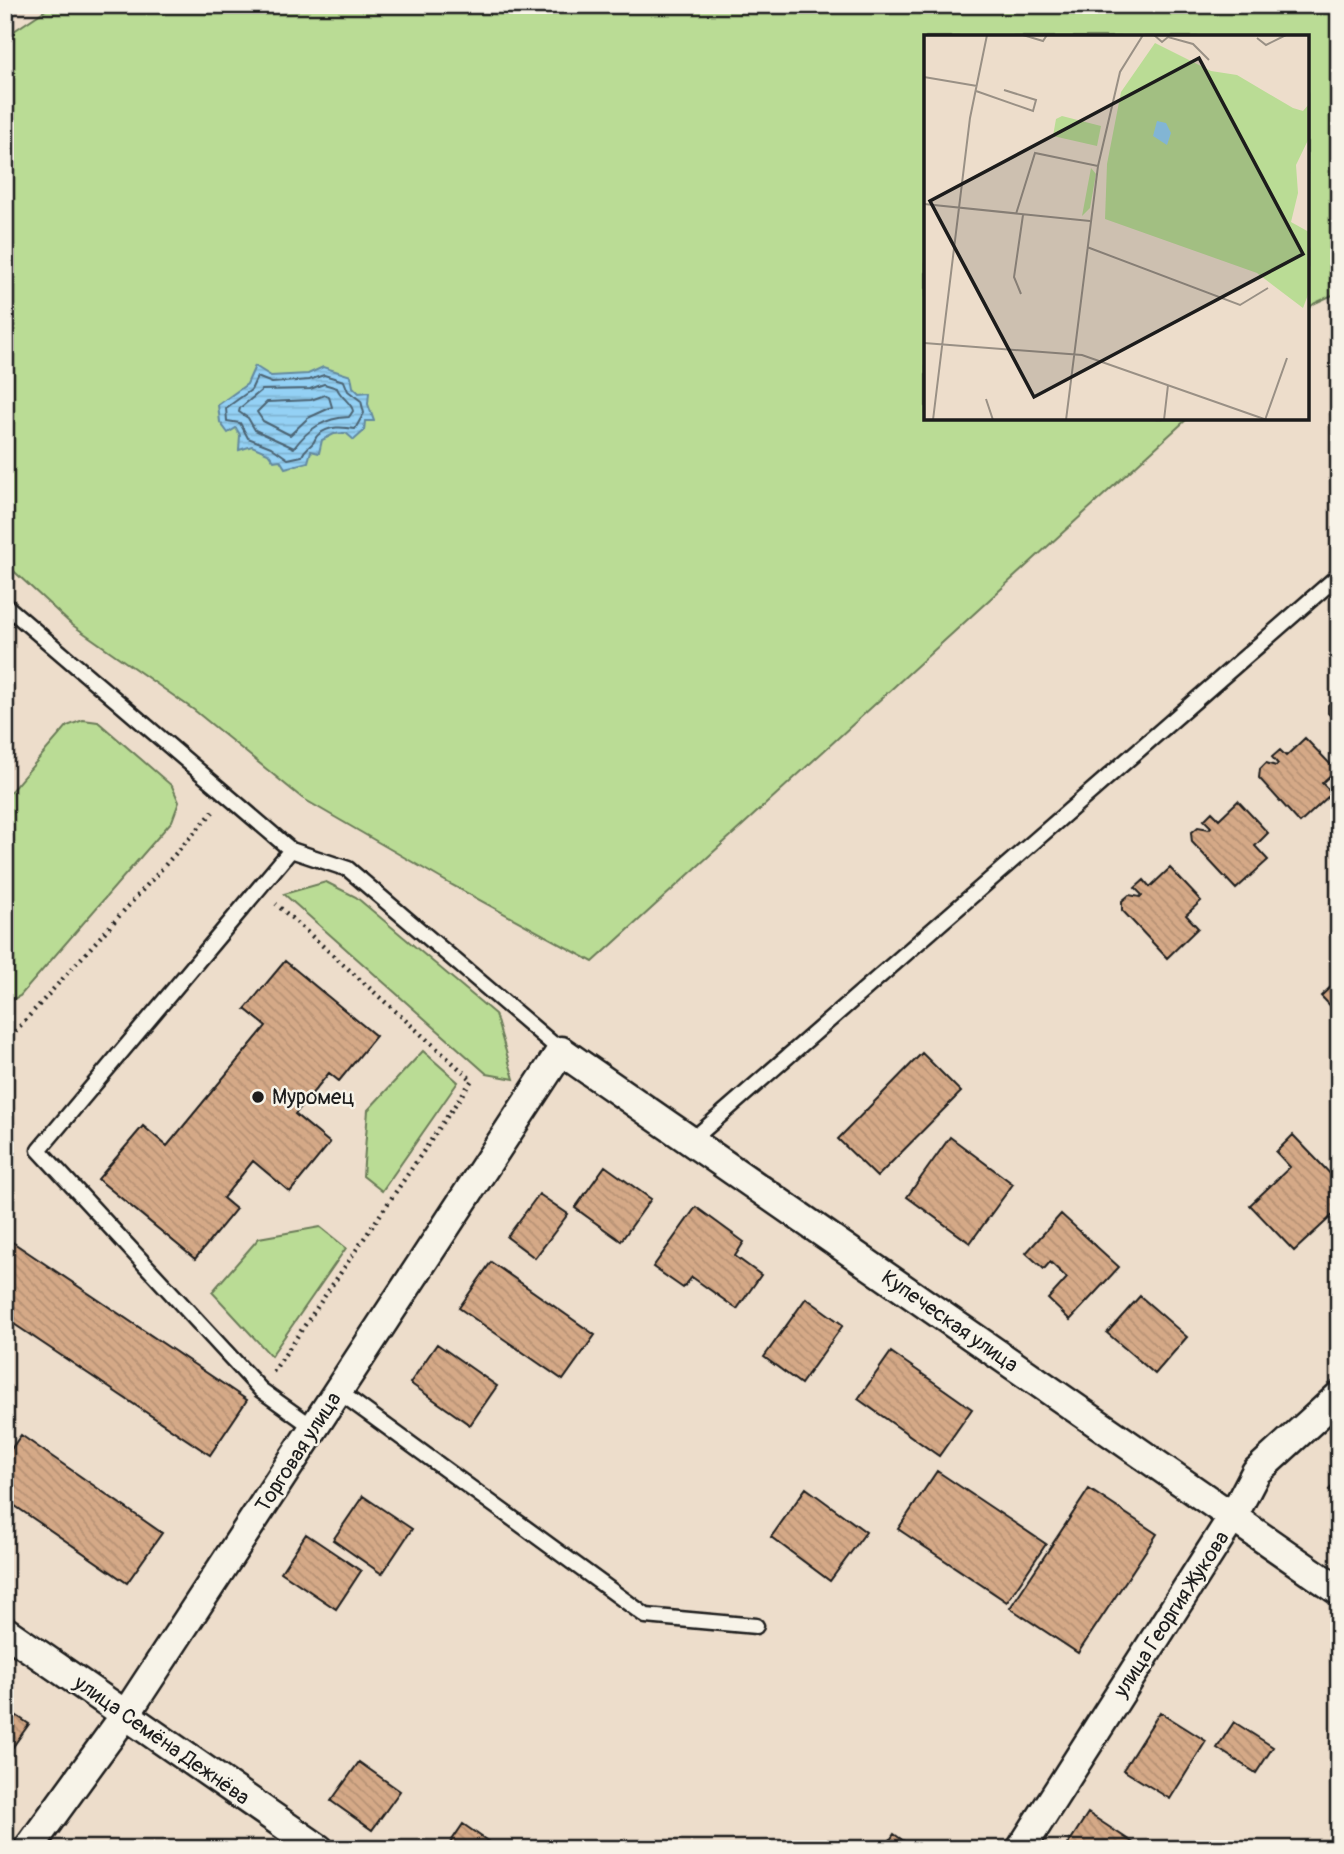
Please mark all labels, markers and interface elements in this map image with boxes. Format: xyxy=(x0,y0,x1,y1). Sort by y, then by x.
inset map xyxy=(924,35,1309,420)
place label: Муромец xyxy=(272,1084,355,1111)
marker: Муромец xyxy=(250,1089,266,1105)
street label: Купеческая улица xyxy=(876,1264,1023,1379)
street label: Торговая улица xyxy=(249,1387,347,1518)
street label: улица Георгия Жукова xyxy=(1107,1526,1235,1703)
street label: улица Семёна Дежнёва xyxy=(68,1669,255,1811)

